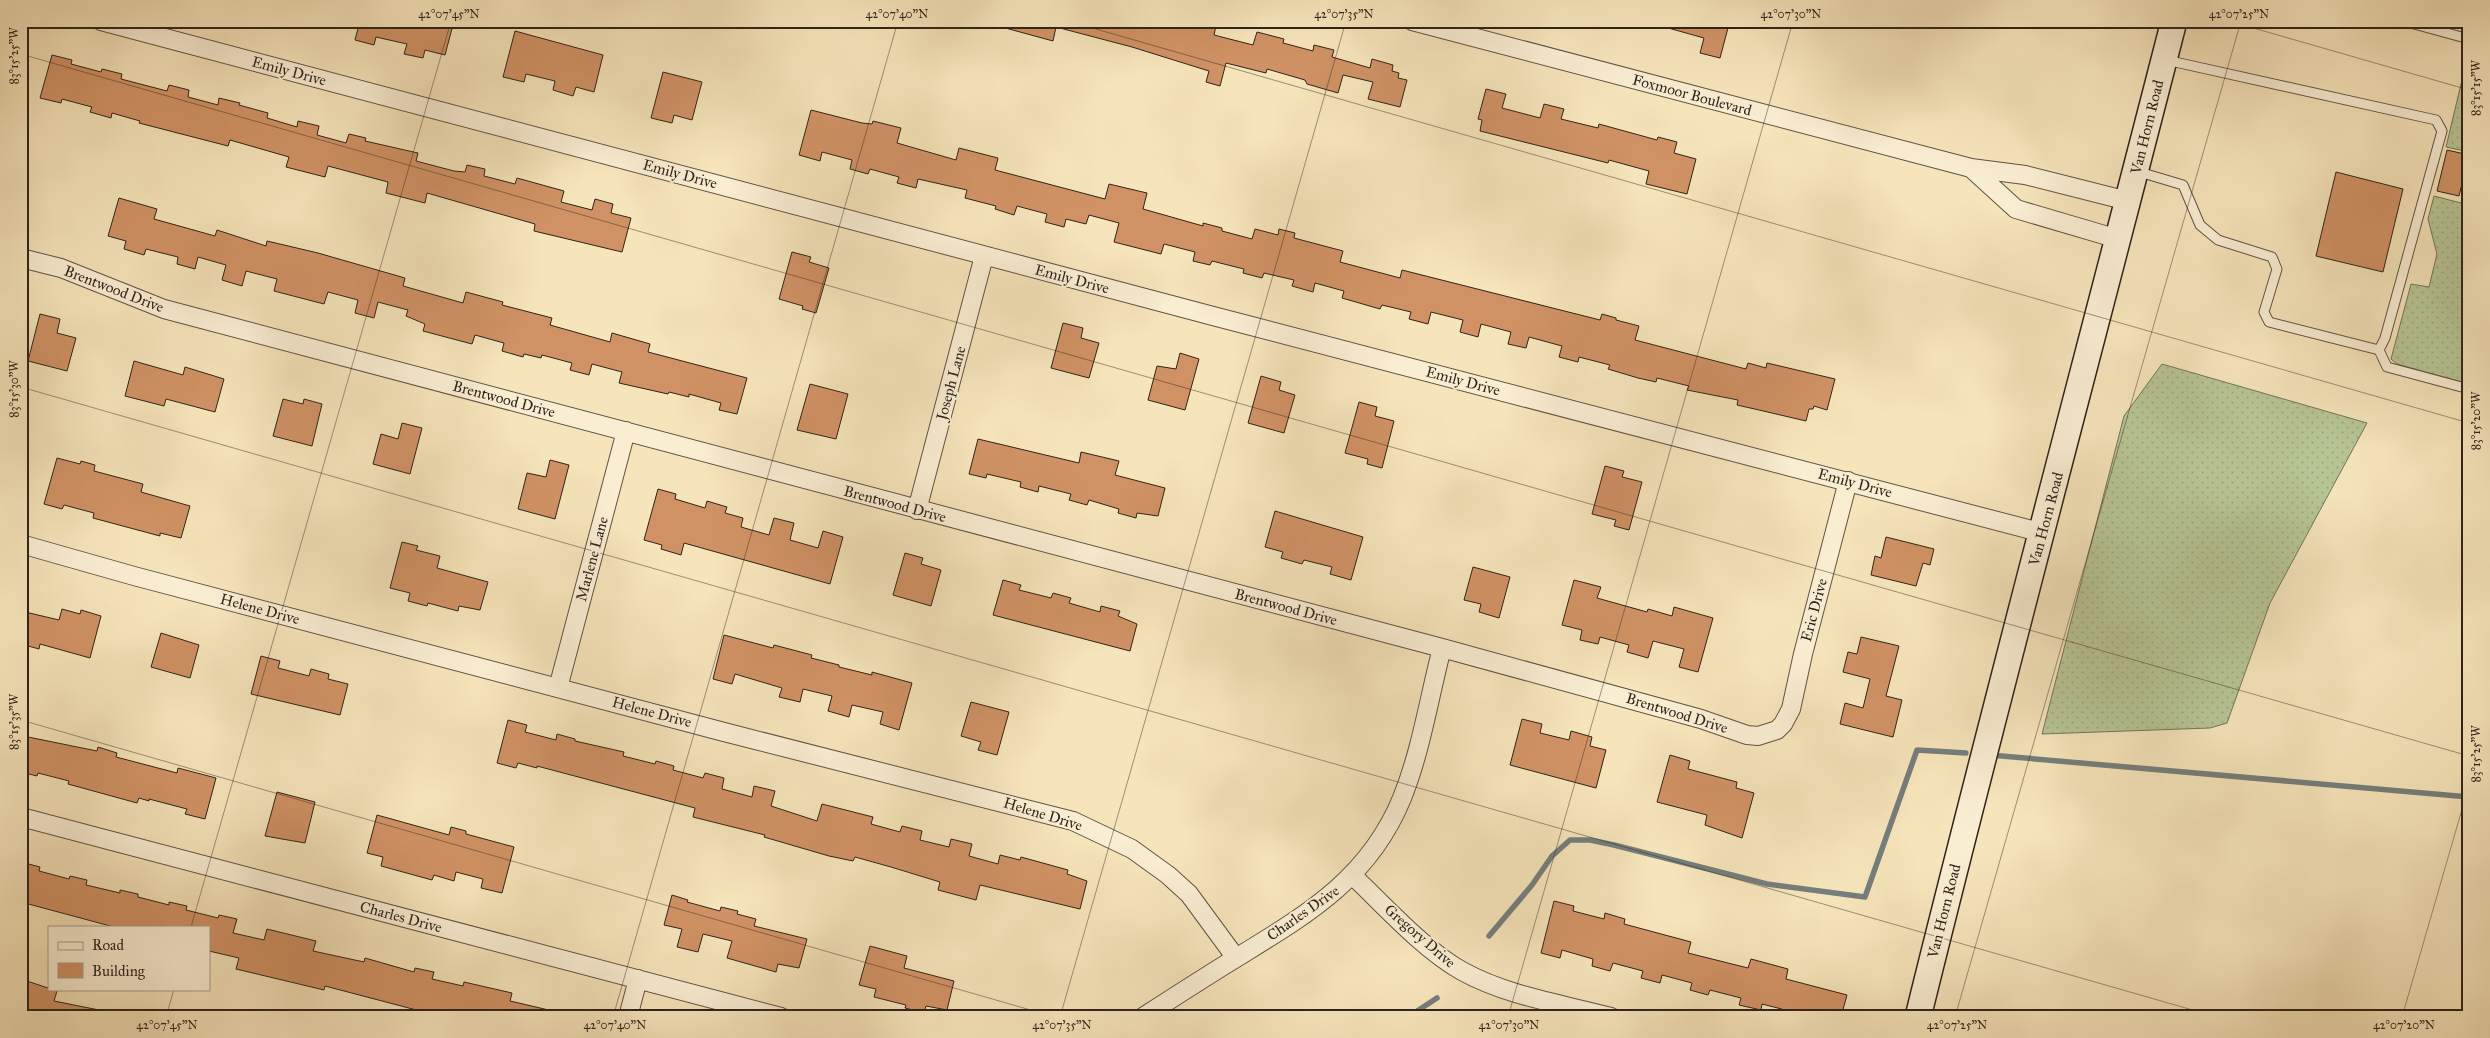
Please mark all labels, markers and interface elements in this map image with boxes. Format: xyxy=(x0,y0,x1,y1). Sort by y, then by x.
text: 42°07'45"N xyxy=(418,7,480,21)
text: 42°07'40"N xyxy=(866,7,928,21)
text: 42°07'35"N xyxy=(1314,7,1374,21)
text: 42°07'30"N xyxy=(1761,7,1821,21)
text: 42°07'25"N xyxy=(2209,7,2269,21)
text: 83°15'25"W xyxy=(7,27,21,85)
street label: Emily Drive xyxy=(250,52,328,90)
text: 83°15'15"W xyxy=(2469,59,2483,116)
street label: Foxmoor Boulevard xyxy=(1630,70,1754,120)
street label: Van Horn Road xyxy=(2126,78,2167,177)
street label: Emily Drive xyxy=(641,155,719,193)
street label: Emily Drive xyxy=(1033,260,1111,298)
street label: Brentwood Drive xyxy=(62,262,166,316)
street label: Joseph Lane xyxy=(932,344,970,424)
text: 83°15'30"W xyxy=(7,360,21,418)
street label: Emily Drive xyxy=(1424,362,1502,400)
street label: Brentwood Drive xyxy=(451,377,557,421)
text: 83°15'20"W xyxy=(2469,391,2483,450)
street label: Emily Drive xyxy=(1816,464,1894,502)
street label: Van Horn Road xyxy=(2025,470,2067,569)
street label: Brentwood Drive xyxy=(842,482,948,526)
street label: Marlene Lane xyxy=(572,515,612,603)
street label: Eric Drive xyxy=(1797,576,1831,644)
street label: Brentwood Drive xyxy=(1233,585,1339,629)
street label: Helene Drive xyxy=(218,590,302,628)
street label: Brentwood Drive xyxy=(1624,689,1730,737)
text: 83°15'35"W xyxy=(7,693,21,750)
street label: Helene Drive xyxy=(610,693,694,731)
text: 83°15'25"W xyxy=(2469,725,2483,783)
street label: Helene Drive xyxy=(1001,793,1085,835)
street label: Van Horn Road xyxy=(1923,862,1964,961)
street label: Charles Drive xyxy=(1263,882,1343,944)
street label: Charles Drive xyxy=(358,897,444,937)
street label: Gregory Drive xyxy=(1381,900,1459,972)
legend xyxy=(48,926,210,990)
text: Road xyxy=(92,936,124,954)
text: Building xyxy=(92,962,146,980)
text: 42°07'45"N xyxy=(136,1018,198,1032)
text: 42°07'40"N xyxy=(584,1018,646,1032)
text: 42°07'35"N xyxy=(1032,1018,1092,1032)
text: 42°07'30"N xyxy=(1479,1018,1539,1032)
text: 42°07'25"N xyxy=(1927,1018,1987,1032)
text: 42°07'20"N xyxy=(2373,1018,2435,1032)

